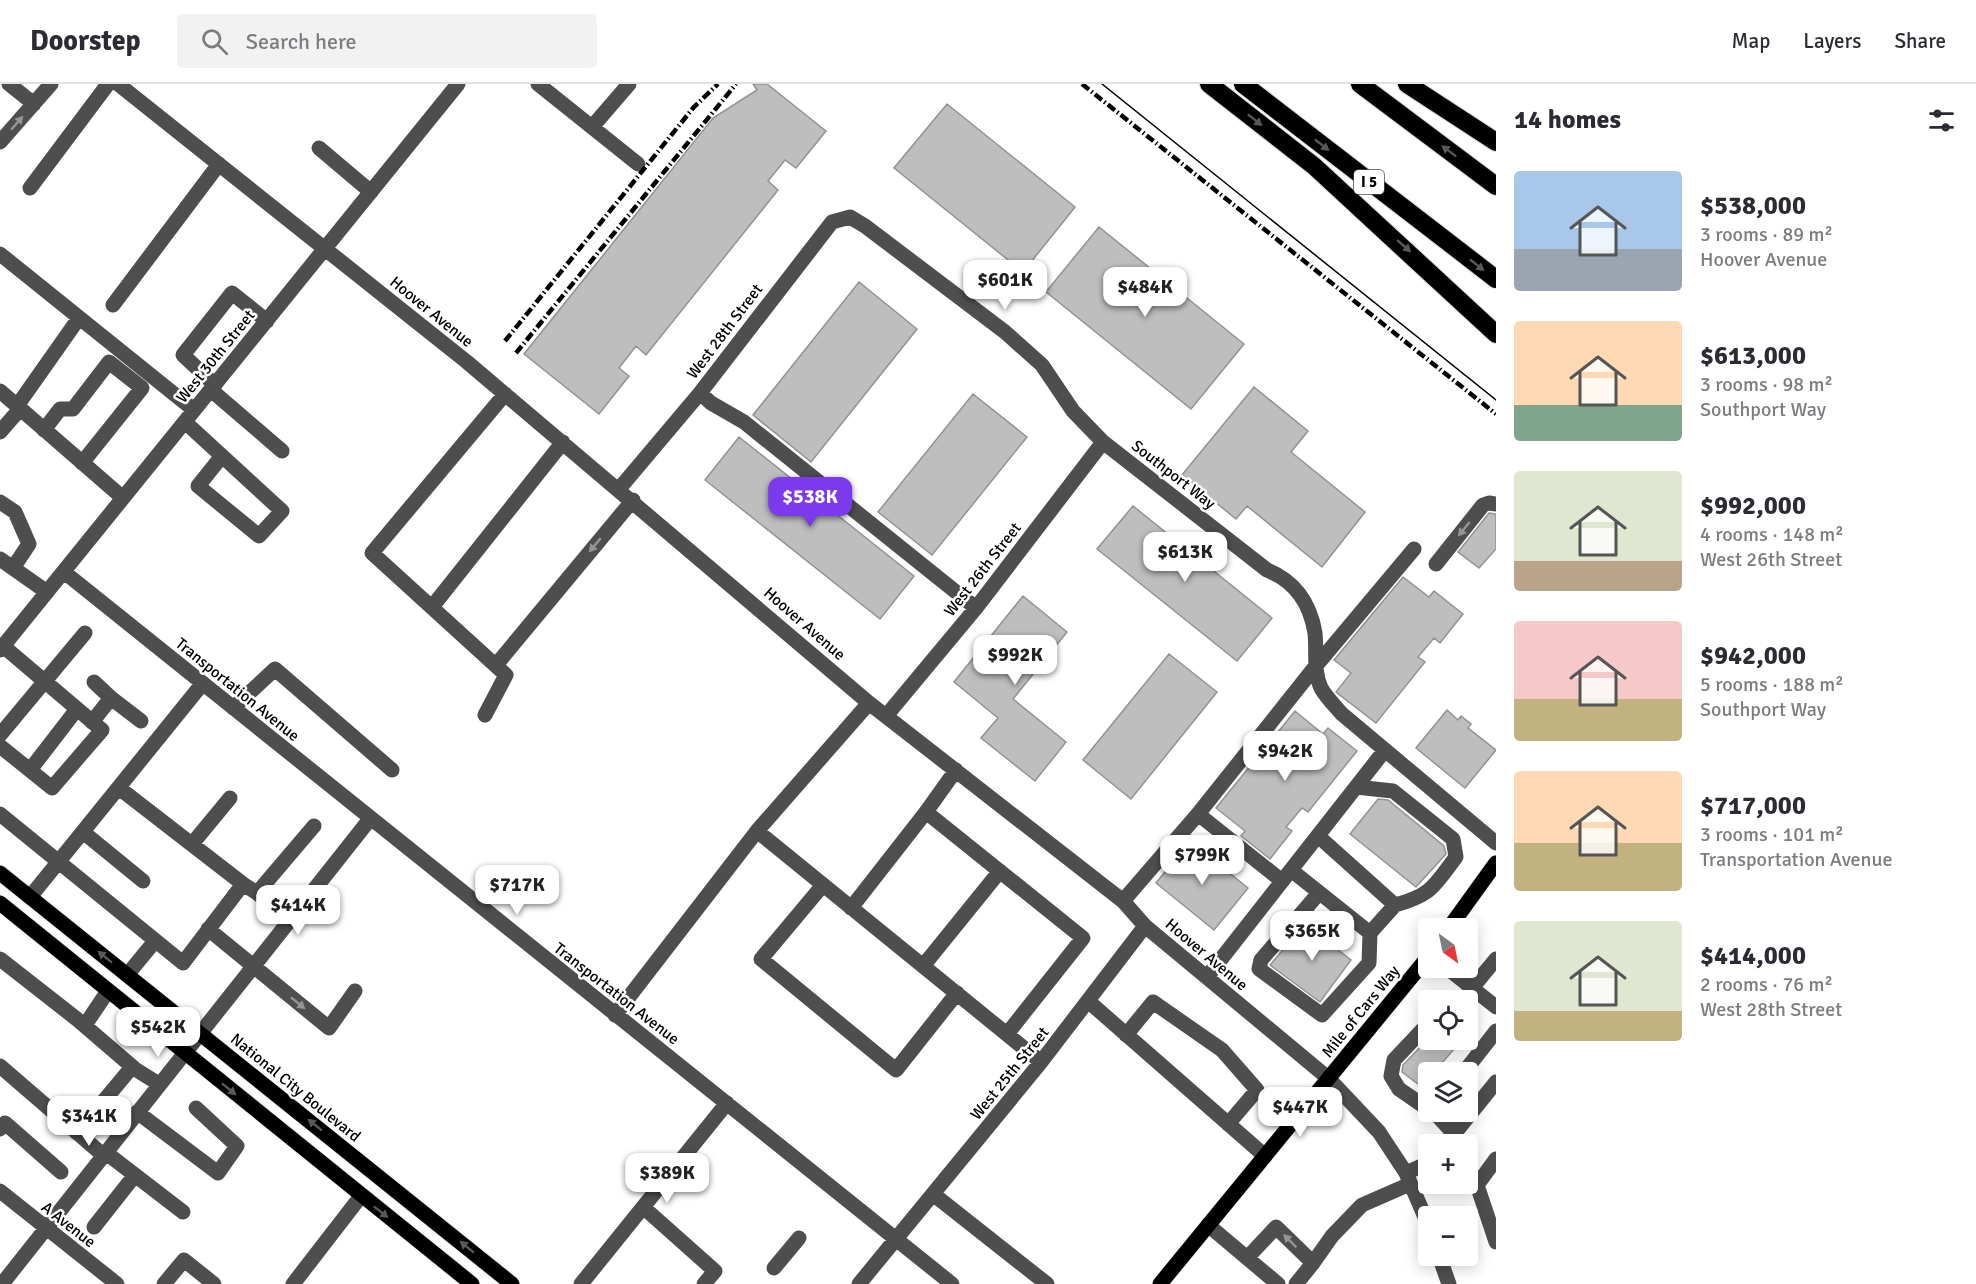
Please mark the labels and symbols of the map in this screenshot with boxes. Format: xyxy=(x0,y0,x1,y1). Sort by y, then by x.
one-way arrow xyxy=(1248,114,1263,126)
one-way arrow xyxy=(10,116,23,131)
one-way arrow xyxy=(1315,139,1330,151)
one-way arrow xyxy=(1442,146,1457,158)
road number: I 5 xyxy=(1354,170,1384,194)
one-way arrow xyxy=(1396,239,1411,253)
one-way arrow xyxy=(1469,258,1484,270)
pin: $601K xyxy=(963,260,1047,311)
pin: $484K xyxy=(1103,267,1187,318)
street label: Hoover Avenue xyxy=(386,272,477,352)
street label: West 28th Street xyxy=(683,280,767,383)
street label: West 30th Street xyxy=(172,306,260,407)
street label: Southport Way xyxy=(1128,436,1220,514)
pin: $538K xyxy=(768,477,852,528)
street label: West 26th Street xyxy=(940,518,1026,621)
one-way arrow xyxy=(1458,522,1470,537)
pin: $613K xyxy=(1143,532,1227,583)
one-way arrow xyxy=(589,537,602,553)
street label: Hoover Avenue xyxy=(759,583,849,665)
street label: Transportation Avenue xyxy=(171,634,303,746)
pin: $992K xyxy=(973,635,1057,686)
pin: $942K xyxy=(1243,731,1327,782)
pin: $799K xyxy=(1160,835,1244,886)
pin: $717K xyxy=(475,865,559,916)
pin: $414K xyxy=(256,885,340,936)
pin: $365K xyxy=(1270,911,1354,962)
street label: Hoover Avenue xyxy=(1161,914,1252,995)
north arrow xyxy=(1418,918,1478,978)
street label: Transportation Avenue xyxy=(550,939,683,1049)
one-way arrow xyxy=(97,951,112,963)
street label: Mile of Cars Way xyxy=(1317,961,1404,1062)
one-way arrow xyxy=(290,997,306,1010)
pin: $542K xyxy=(116,1007,200,1058)
street label: West 25th Street xyxy=(966,1023,1054,1124)
street label: National City Boulevard xyxy=(226,1029,364,1146)
one-way arrow xyxy=(221,1083,237,1096)
pin: $447K xyxy=(1258,1087,1342,1138)
pin: $341K xyxy=(47,1096,131,1147)
one-way arrow xyxy=(308,1119,323,1132)
pin: $389K xyxy=(625,1153,709,1204)
street label: A Avenue xyxy=(37,1197,100,1252)
one-way arrow xyxy=(373,1205,389,1218)
one-way arrow xyxy=(1284,1234,1298,1248)
one-way arrow xyxy=(459,1241,475,1254)

